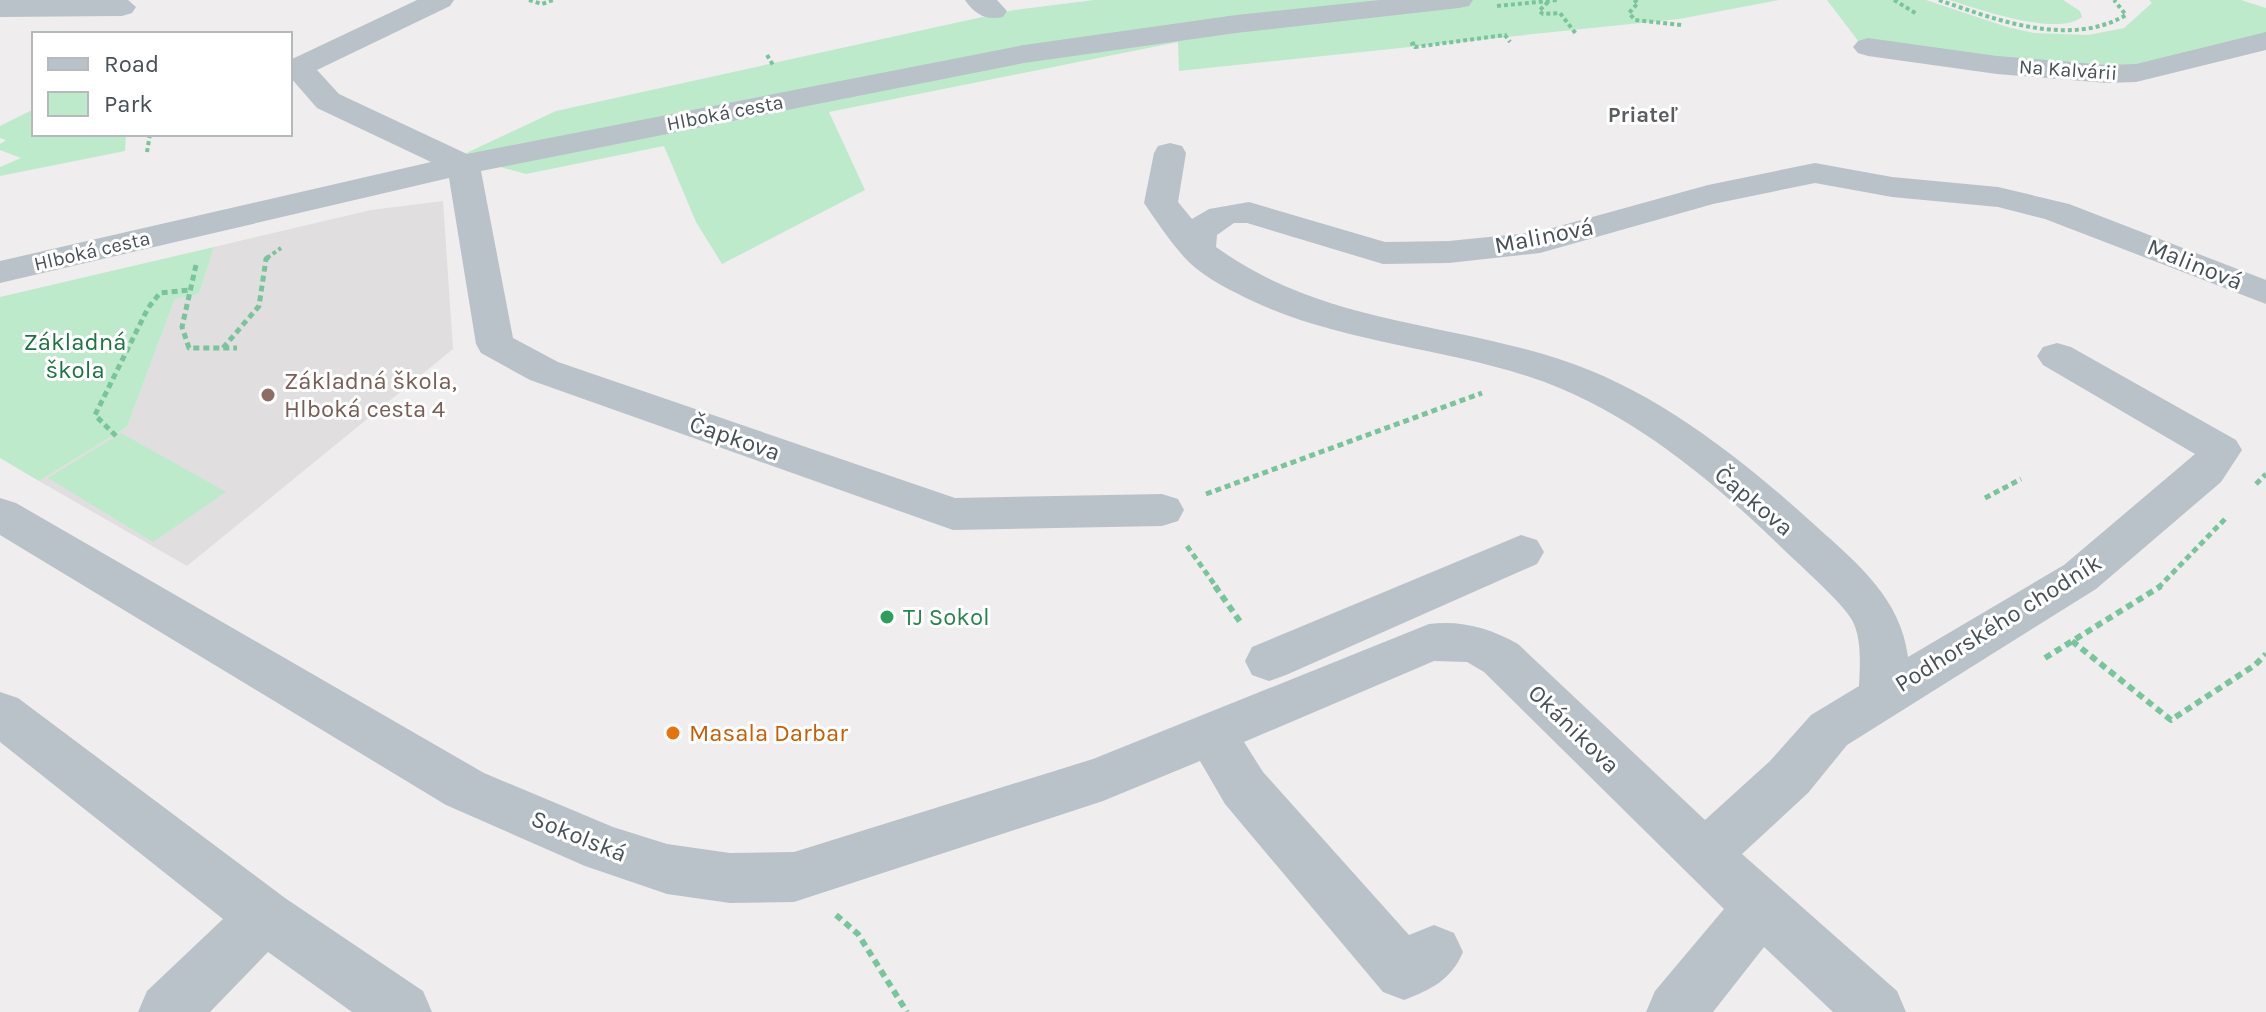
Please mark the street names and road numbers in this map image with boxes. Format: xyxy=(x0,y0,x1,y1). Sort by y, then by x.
street label: Na Kalvárii xyxy=(2018,55,2118,85)
street label: Hlboká cesta xyxy=(665,90,785,136)
street label: Malinová xyxy=(1492,213,1596,259)
street label: Hlboká cesta xyxy=(32,226,152,276)
street label: Malinová xyxy=(2143,232,2247,296)
street label: Čapkova xyxy=(686,409,784,467)
street label: Čapkova xyxy=(1709,459,1800,542)
street label: Podhorského chodník xyxy=(1890,548,2106,698)
street label: Okánikova xyxy=(1523,679,1625,779)
street label: Sokolská xyxy=(527,804,631,868)

